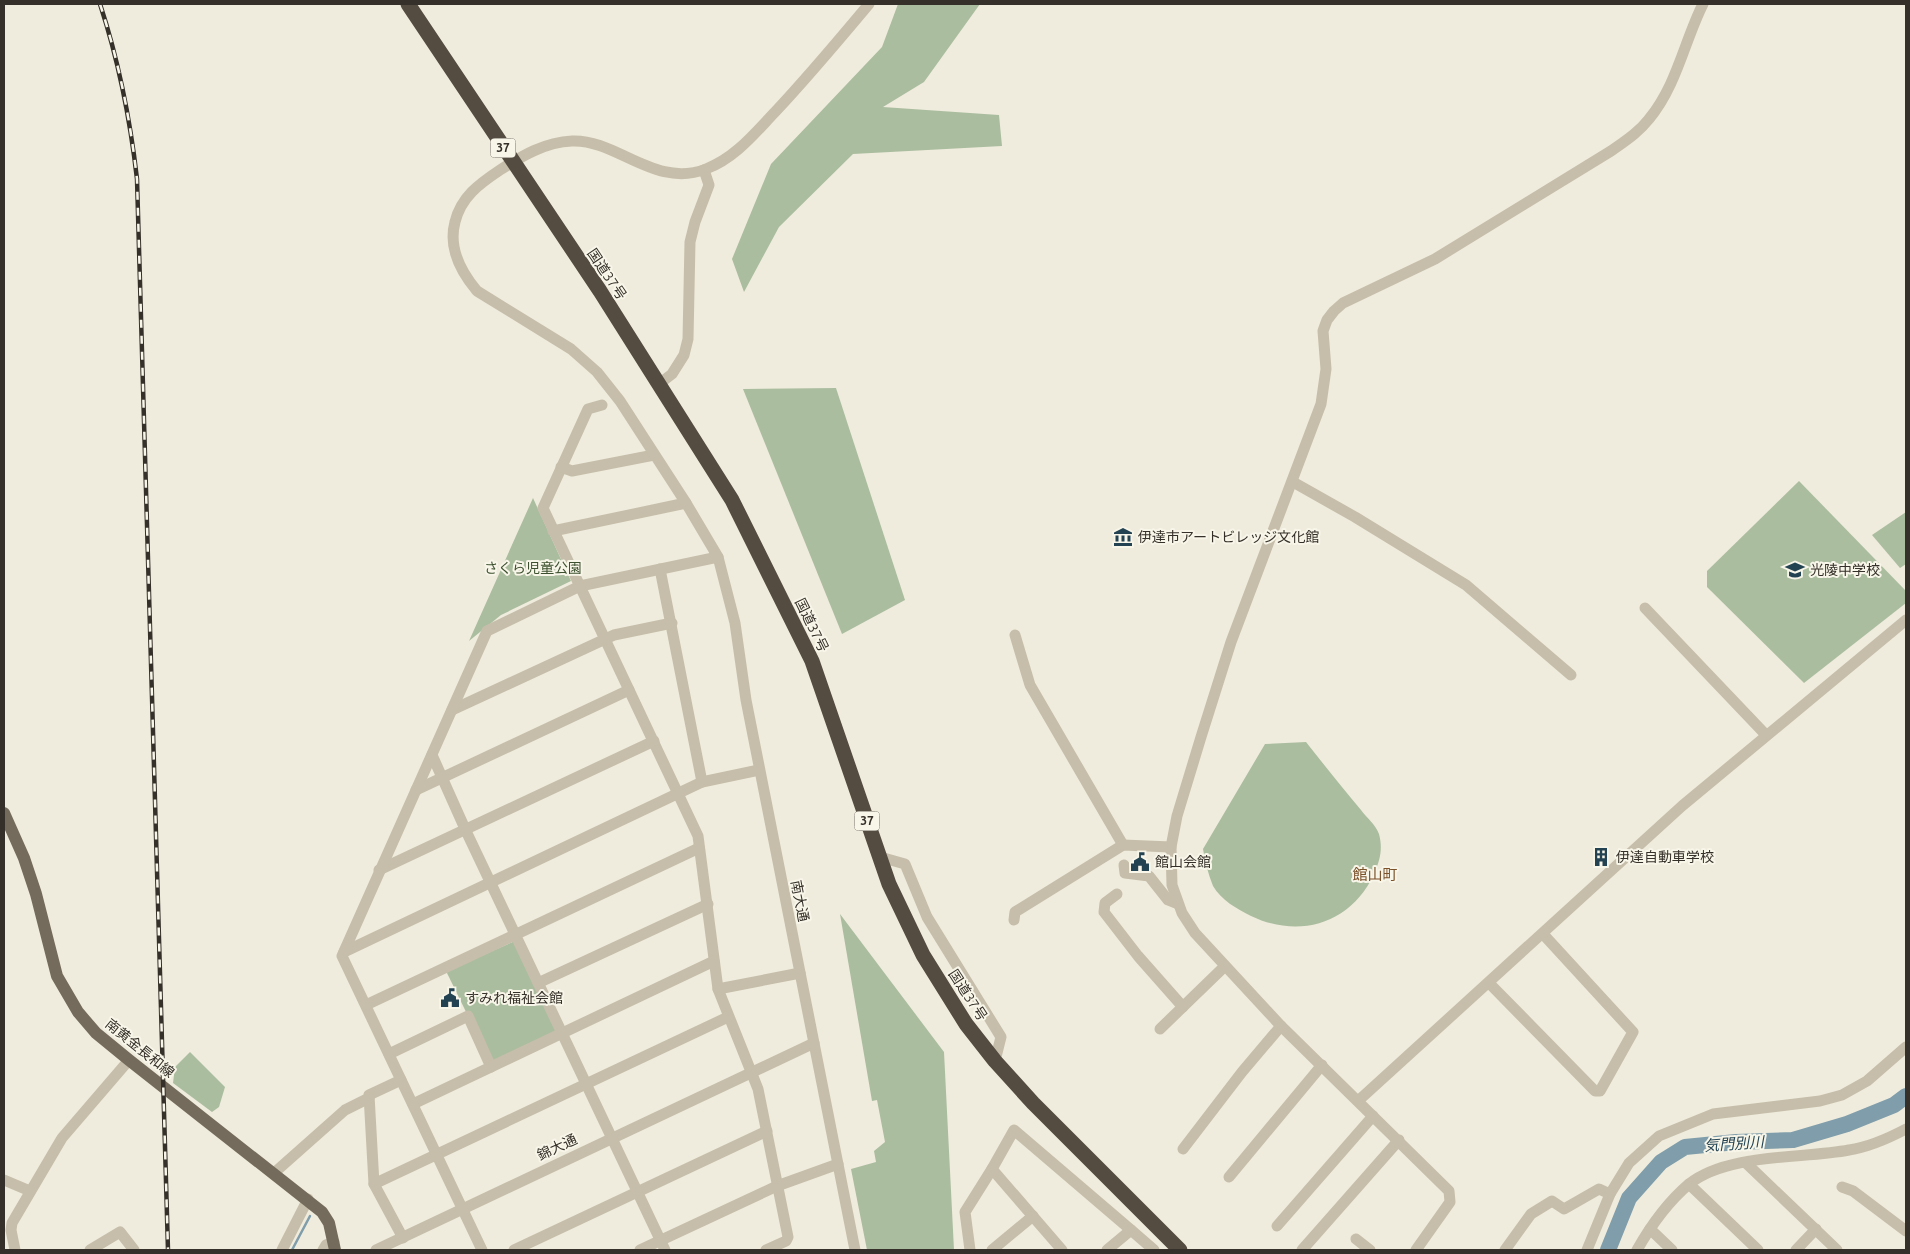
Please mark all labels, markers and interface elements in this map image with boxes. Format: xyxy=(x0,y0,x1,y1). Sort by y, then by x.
road number: 37 xyxy=(490,138,516,158)
street label: 国道37号 xyxy=(584,246,630,302)
museum icon: 伊達市アートビレッジ文化館 xyxy=(1112,526,1134,548)
place label: 伊達市アートビレッジ文化館 xyxy=(1138,529,1319,545)
school or university icon: 光陵中学校 xyxy=(1784,559,1806,581)
park label: さくら児童公園 xyxy=(484,560,582,576)
place label: 光陵中学校 xyxy=(1810,562,1880,578)
street label: 国道37号 xyxy=(792,596,832,654)
road number: 37 xyxy=(854,811,880,830)
building icon: 伊達自動車学校 xyxy=(1590,846,1612,868)
place label: 伊達自動車学校 xyxy=(1616,849,1714,865)
public building icon: 館山会館 xyxy=(1129,851,1151,873)
place label: 館山会館 xyxy=(1155,854,1211,870)
district label: 館山町 xyxy=(1352,866,1398,883)
street label: 南大通 xyxy=(788,879,812,923)
street label: 国道37号 xyxy=(946,966,990,1024)
public building icon: すみれ福祉会館 xyxy=(439,987,461,1009)
place label: すみれ福祉会館 xyxy=(465,990,563,1006)
street label: 南黄金長和線 xyxy=(102,1015,178,1081)
street label: 錦大通 xyxy=(535,1131,579,1163)
water label: 気門別川 xyxy=(1703,1133,1766,1154)

